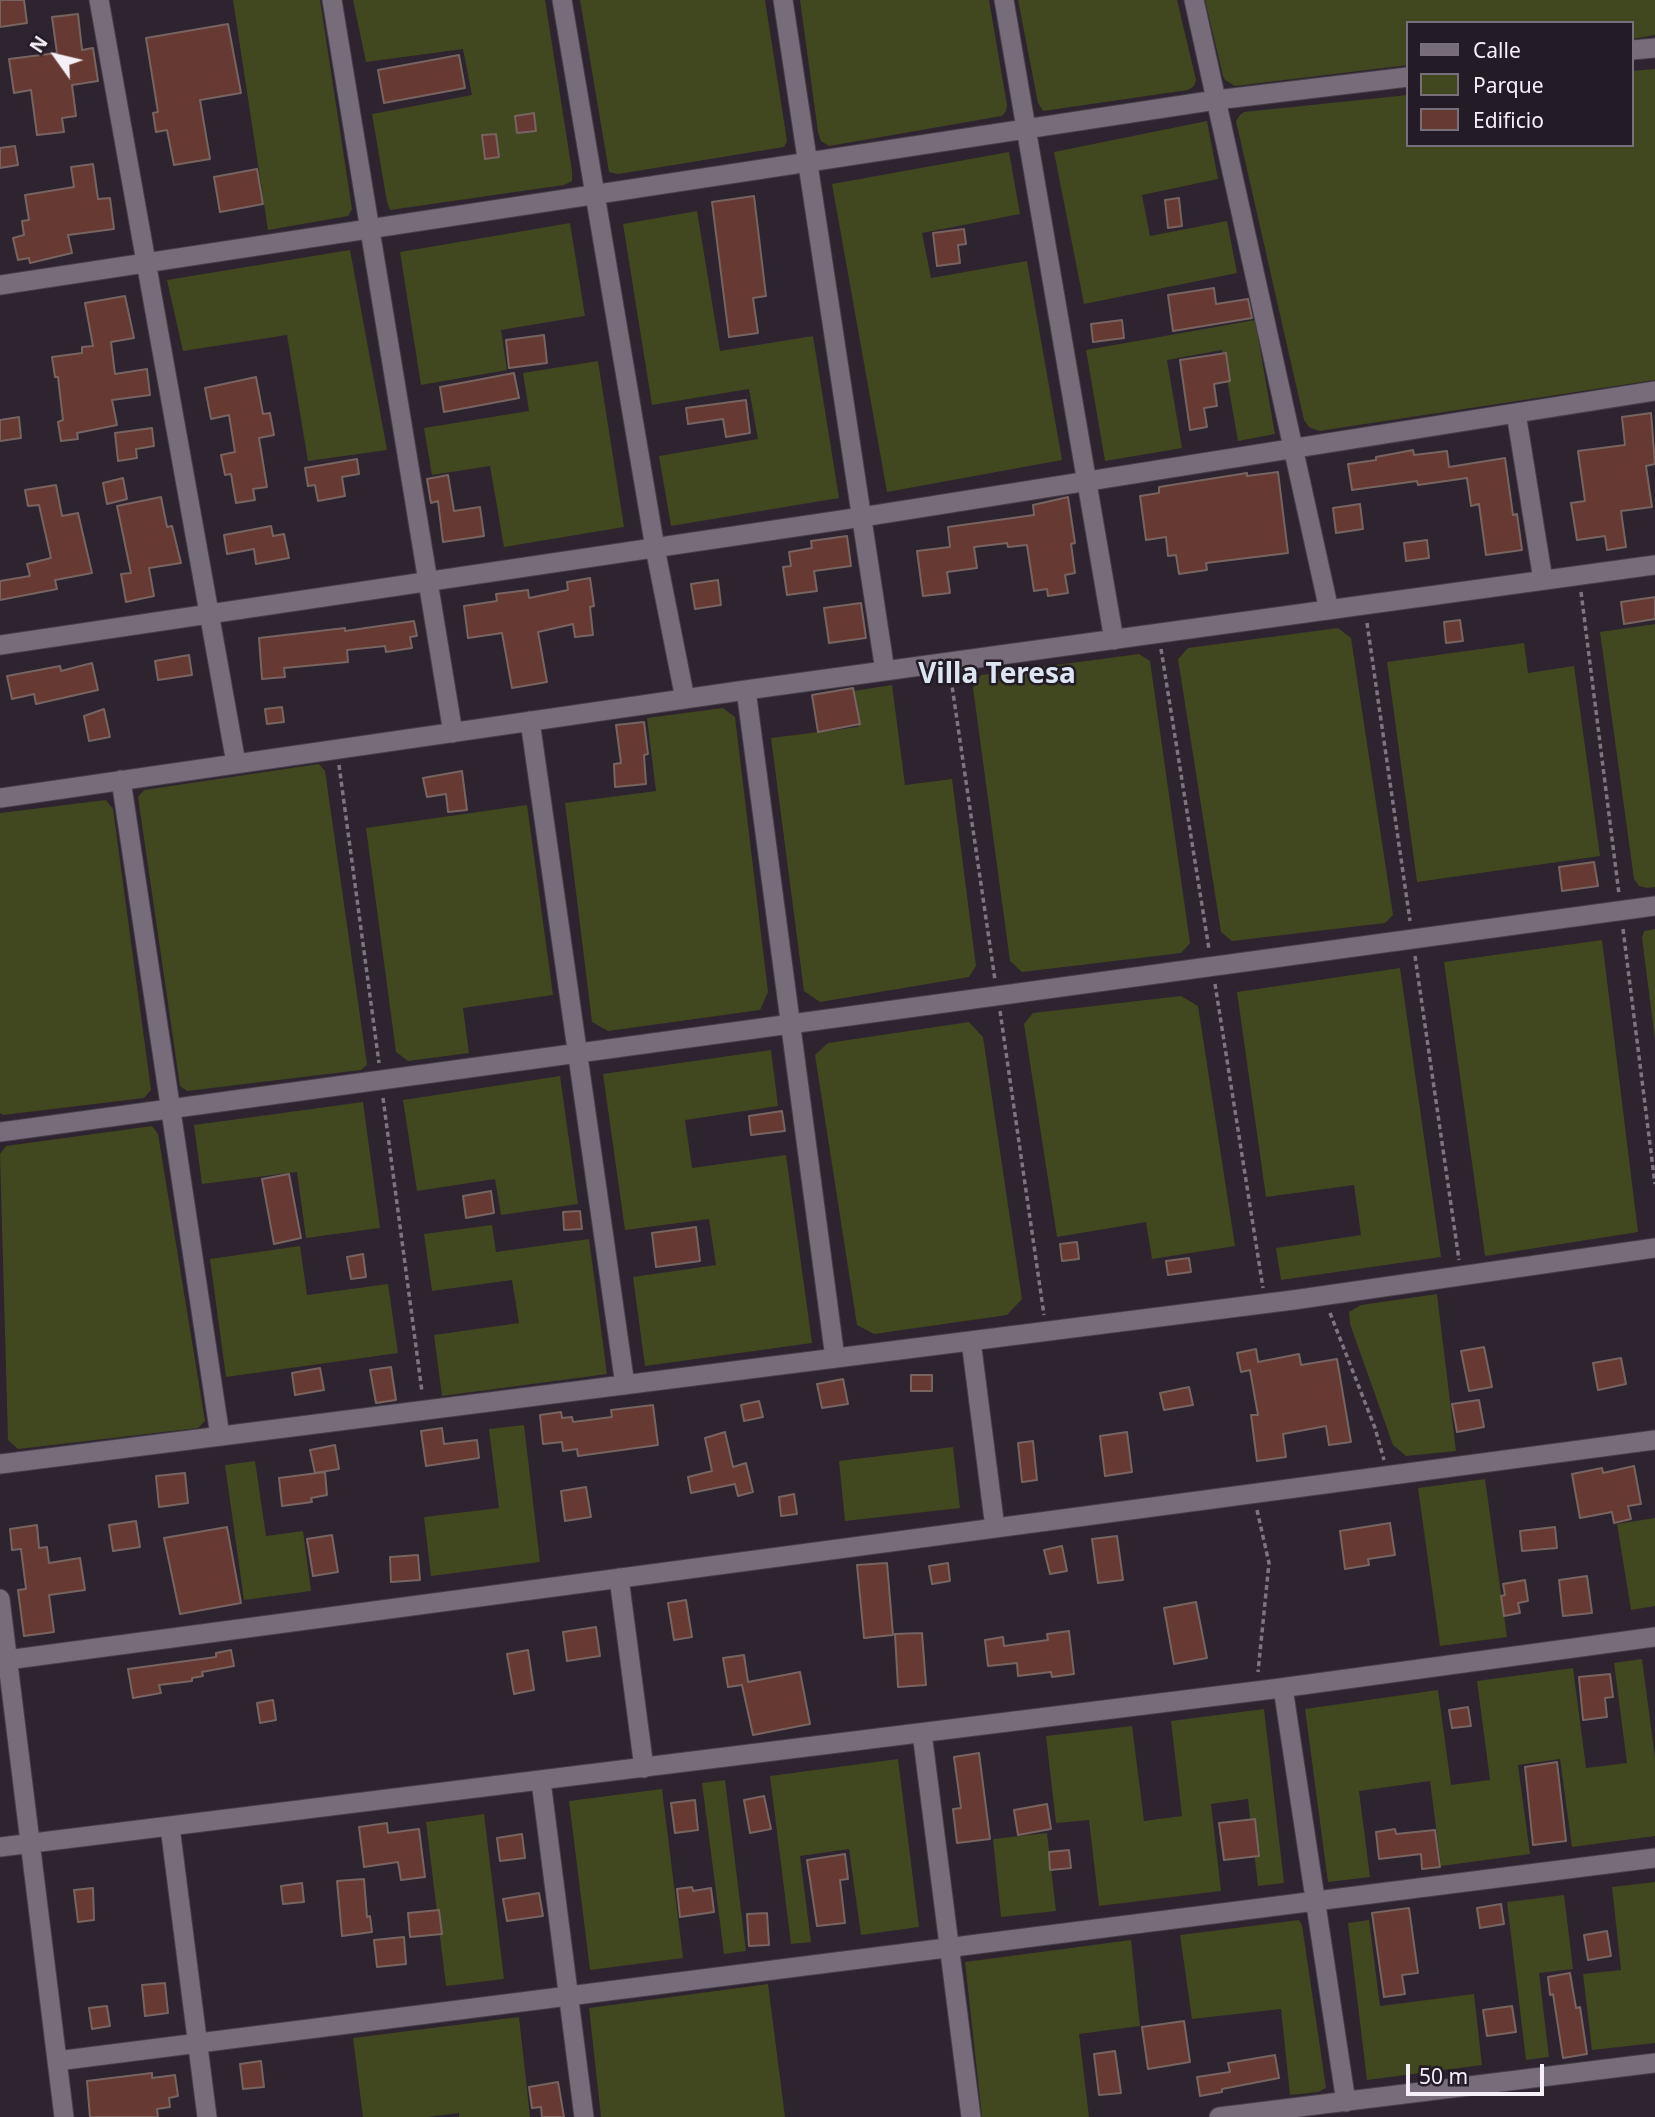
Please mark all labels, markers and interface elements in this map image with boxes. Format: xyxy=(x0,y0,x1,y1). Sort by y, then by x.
north arrow xyxy=(21,21,91,91)
legend xyxy=(1406,21,1634,147)
text: N xyxy=(23,31,54,58)
text: Calle xyxy=(1473,36,1521,64)
text: Parque xyxy=(1473,71,1543,99)
text: Edificio xyxy=(1473,106,1544,134)
district label: Villa Teresa xyxy=(918,658,1076,692)
scale bar xyxy=(1410,2050,1548,2094)
text: 50 m xyxy=(1419,2062,1468,2090)

